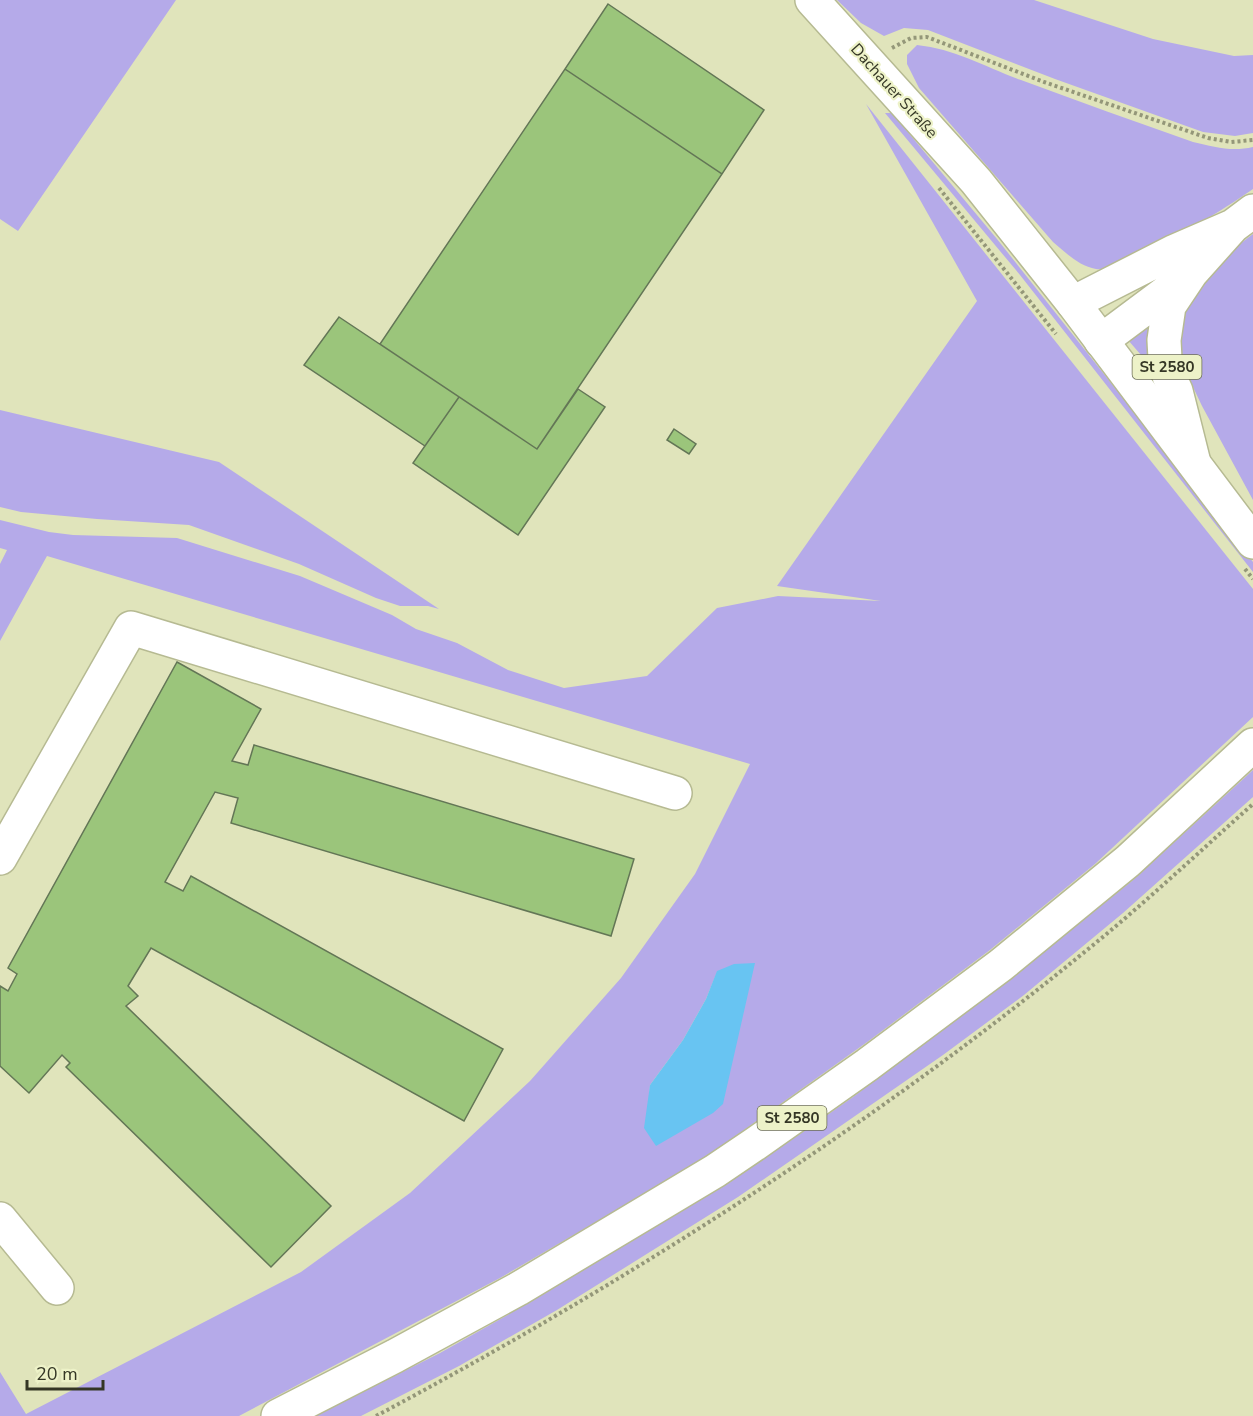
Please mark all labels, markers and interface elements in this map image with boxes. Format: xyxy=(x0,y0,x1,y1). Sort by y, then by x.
street label: Dachauer Straße xyxy=(845,39,943,143)
road number: St 2580 xyxy=(1132,355,1202,379)
road number: St 2580 xyxy=(758,1106,826,1130)
scale bar xyxy=(27,1353,104,1391)
text: 20 m xyxy=(36,1362,78,1386)

